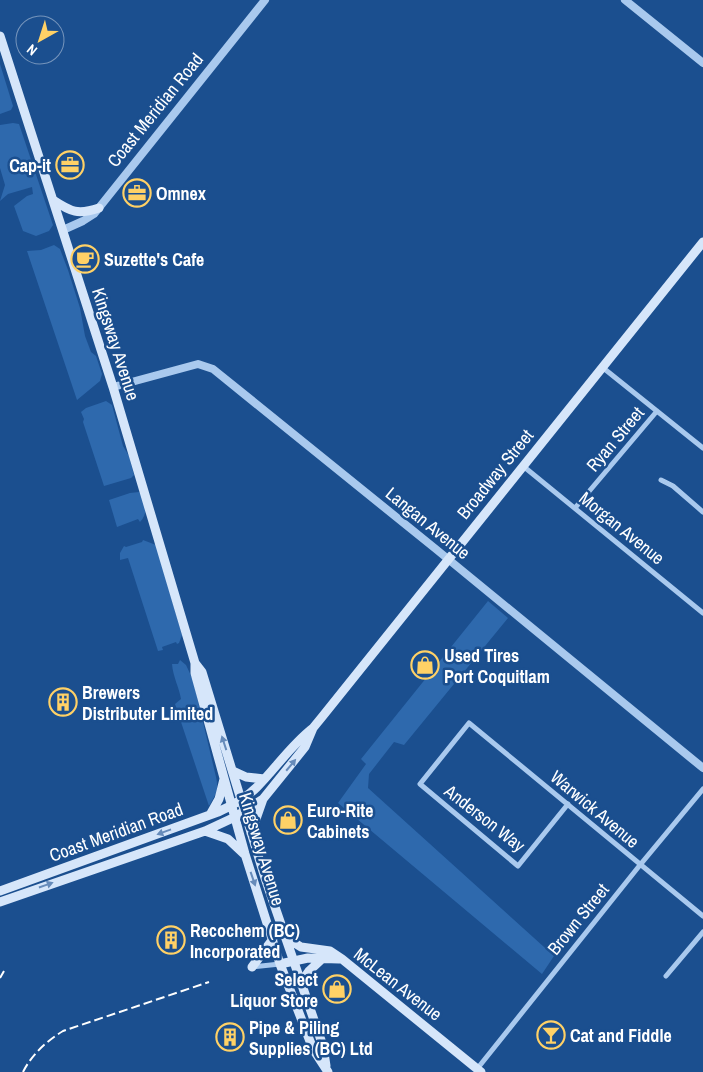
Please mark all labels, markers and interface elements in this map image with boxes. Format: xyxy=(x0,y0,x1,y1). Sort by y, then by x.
north arrow xyxy=(15,15,65,65)
text: N xyxy=(23,40,41,60)
street label: Coast Meridian Road xyxy=(101,48,209,172)
office icon: Cap-it xyxy=(55,150,85,180)
place label: Cap-it xyxy=(9,153,51,178)
office icon: Omnex xyxy=(122,178,152,208)
place label: Omnex xyxy=(156,181,207,206)
cafe icon: Suzette's Cafe xyxy=(70,244,100,274)
place label: Suzette's Cafe xyxy=(104,247,204,272)
street label: Kingsway Avenue xyxy=(86,284,146,404)
street label: Ryan Street xyxy=(580,401,650,477)
street label: Broadway Street xyxy=(451,424,539,524)
street label: Langan Avenue xyxy=(380,481,476,565)
street label: Morgan Avenue xyxy=(574,486,670,570)
place label: Used Tires Port Coquitlam xyxy=(444,643,550,689)
shop icon: Used Tires Port Coquitlam xyxy=(410,650,440,680)
place label: Brewers Distributer Limited xyxy=(82,680,213,726)
building icon: Brewers Distributer Limited xyxy=(48,687,78,717)
one-way arrow xyxy=(220,736,227,751)
one-way arrow xyxy=(285,759,296,772)
street label: Warwick Avenue xyxy=(545,764,645,854)
street label: Anderson Way xyxy=(439,778,531,858)
street label: Kingsway Avenue xyxy=(233,789,291,909)
street label: Coast Meridian Road xyxy=(46,796,186,868)
place label: Euro-Rite Cabinets xyxy=(307,798,373,844)
shop icon: Euro-Rite Cabinets xyxy=(273,805,303,835)
one-way arrow xyxy=(157,829,172,836)
one-way arrow xyxy=(249,872,257,887)
street label: Brown Street xyxy=(541,878,615,960)
one-way arrow xyxy=(39,881,54,889)
place label: Recochem (BC) Incorporated xyxy=(190,918,300,964)
building icon: Recochem (BC) Incorporated xyxy=(156,925,186,955)
street label: McLean Avenue xyxy=(349,942,447,1026)
place label: Select Liquor Store xyxy=(230,967,318,1013)
shop icon: Select Liquor Store xyxy=(322,974,352,1004)
place label: Pipe & Piling Supplies (BC) Ltd xyxy=(249,1015,373,1061)
bar icon: Cat and Fiddle xyxy=(536,1020,566,1050)
building icon: Pipe & Piling Supplies (BC) Ltd xyxy=(215,1022,245,1052)
place label: Cat and Fiddle xyxy=(570,1023,672,1048)

